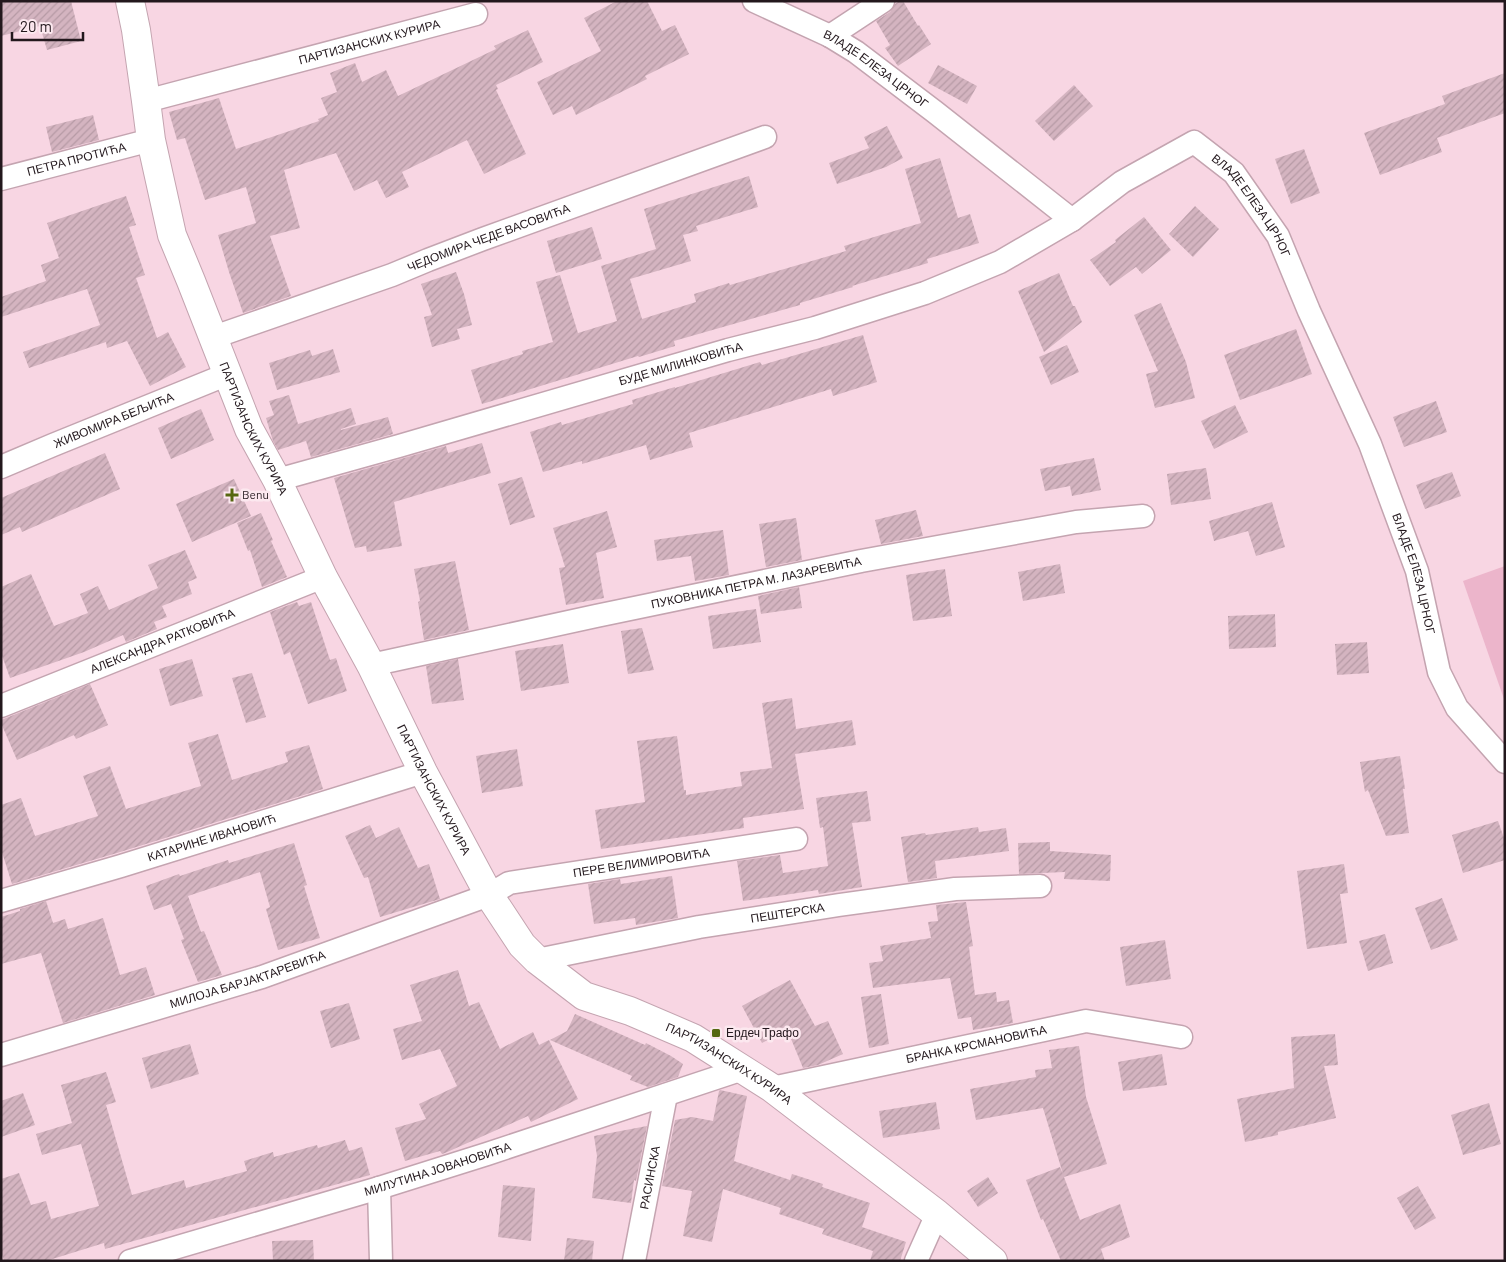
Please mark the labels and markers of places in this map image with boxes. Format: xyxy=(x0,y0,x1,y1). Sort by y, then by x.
place label: Benu xyxy=(242,487,269,501)
marker: Benu xyxy=(226,489,238,501)
place label: Ердеч Трафо xyxy=(726,1025,799,1040)
marker: Ердеч Трафо xyxy=(710,1027,722,1039)

